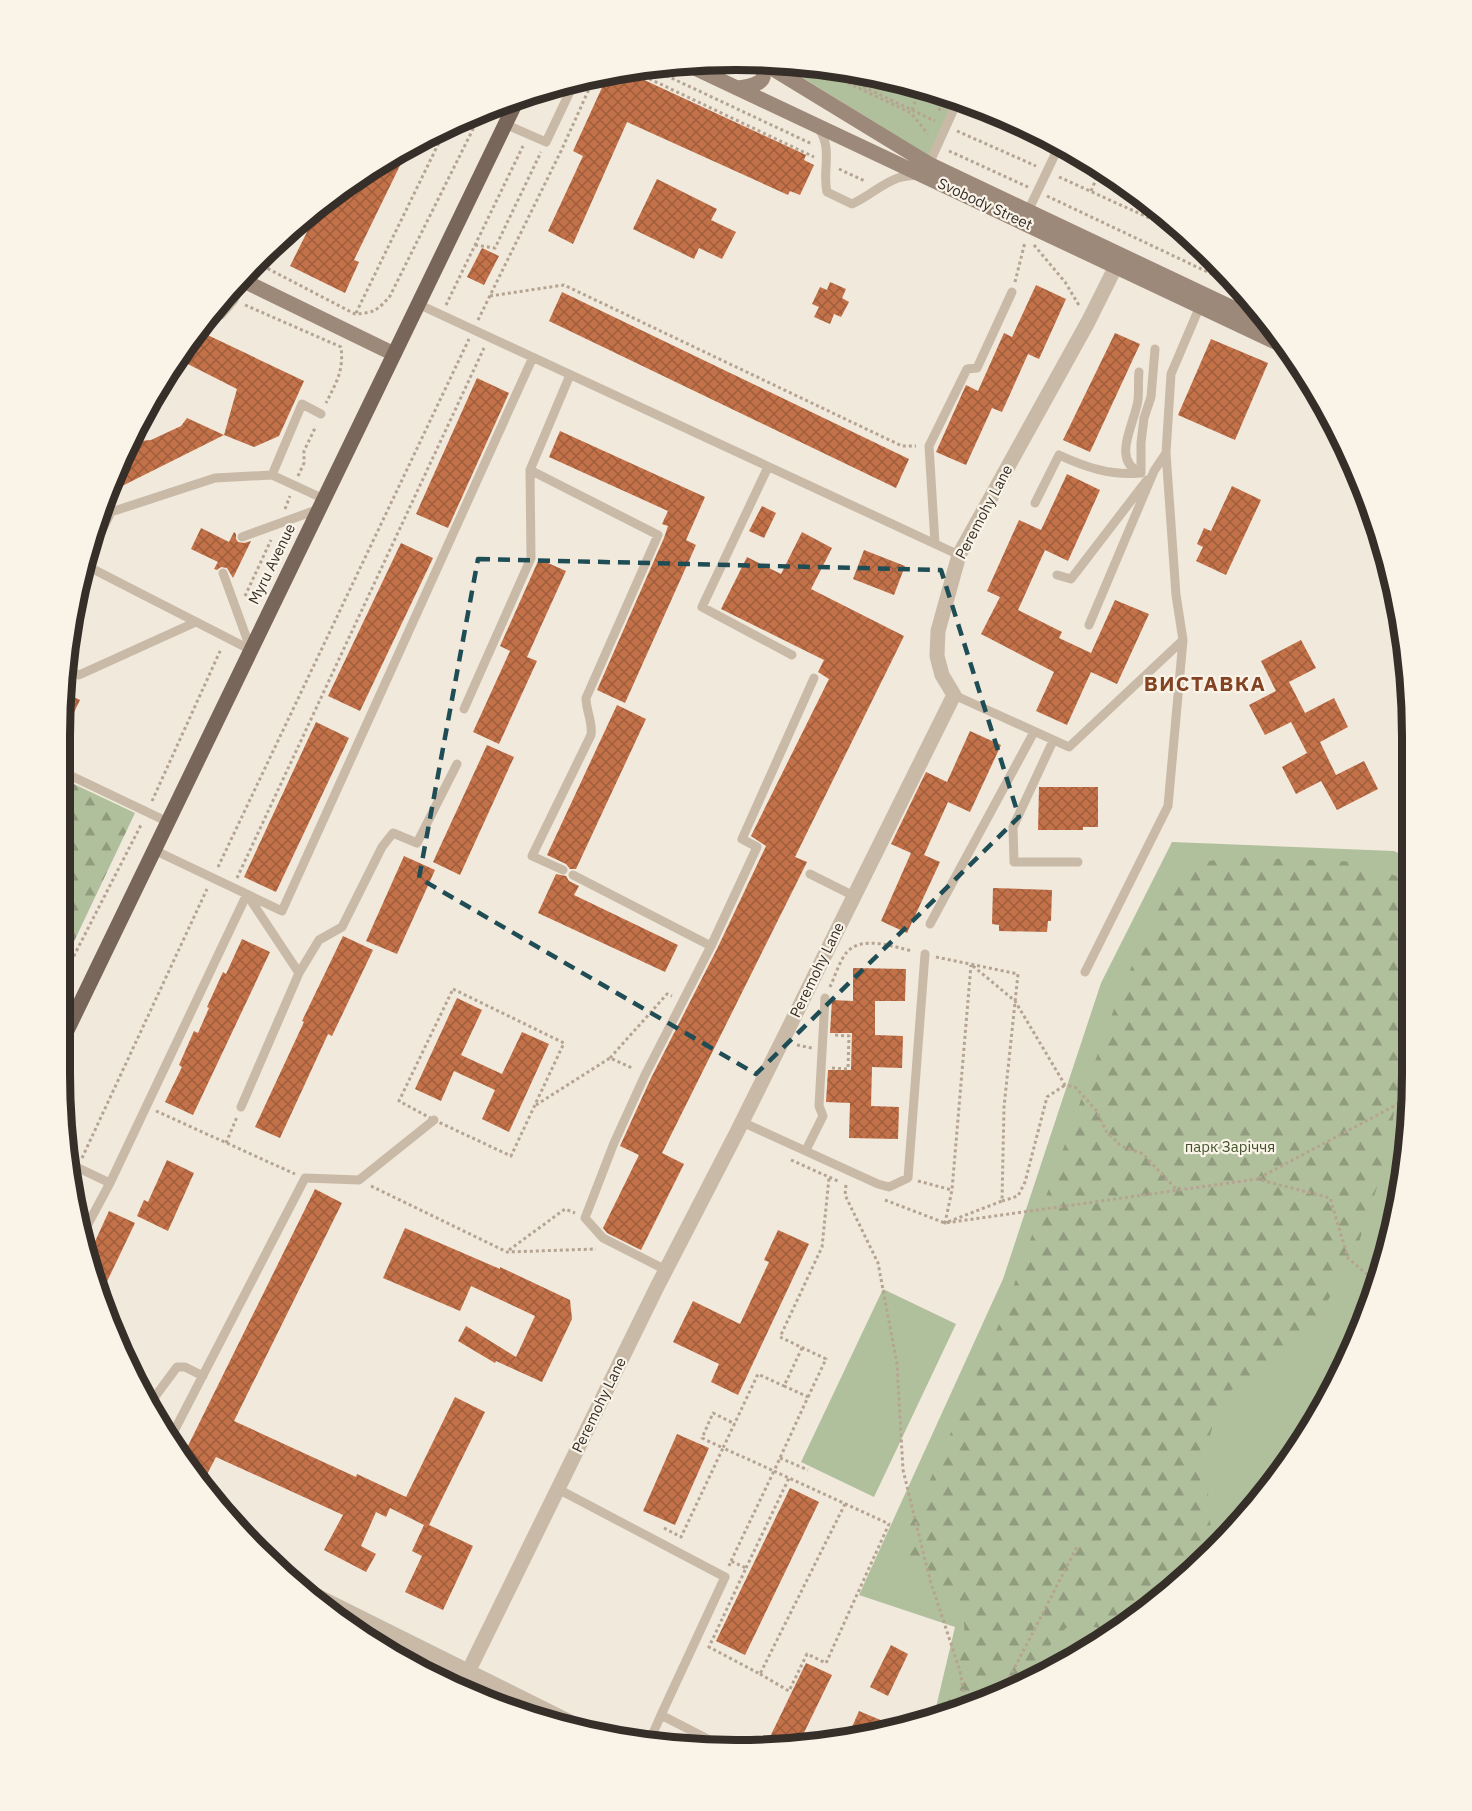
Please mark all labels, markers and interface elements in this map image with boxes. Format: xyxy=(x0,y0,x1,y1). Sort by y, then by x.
street label: Svobody Street xyxy=(935,173,1036,234)
street label: Peremohy Lane xyxy=(951,461,1016,562)
street label: Myru Avenue xyxy=(244,520,299,607)
district label: ВИСТАВКА xyxy=(1144,669,1266,697)
street label: Peremohy Lane xyxy=(785,919,848,1021)
park label: парк Заріччя xyxy=(1185,1137,1275,1156)
street label: Peremohy Lane xyxy=(567,1354,630,1456)

